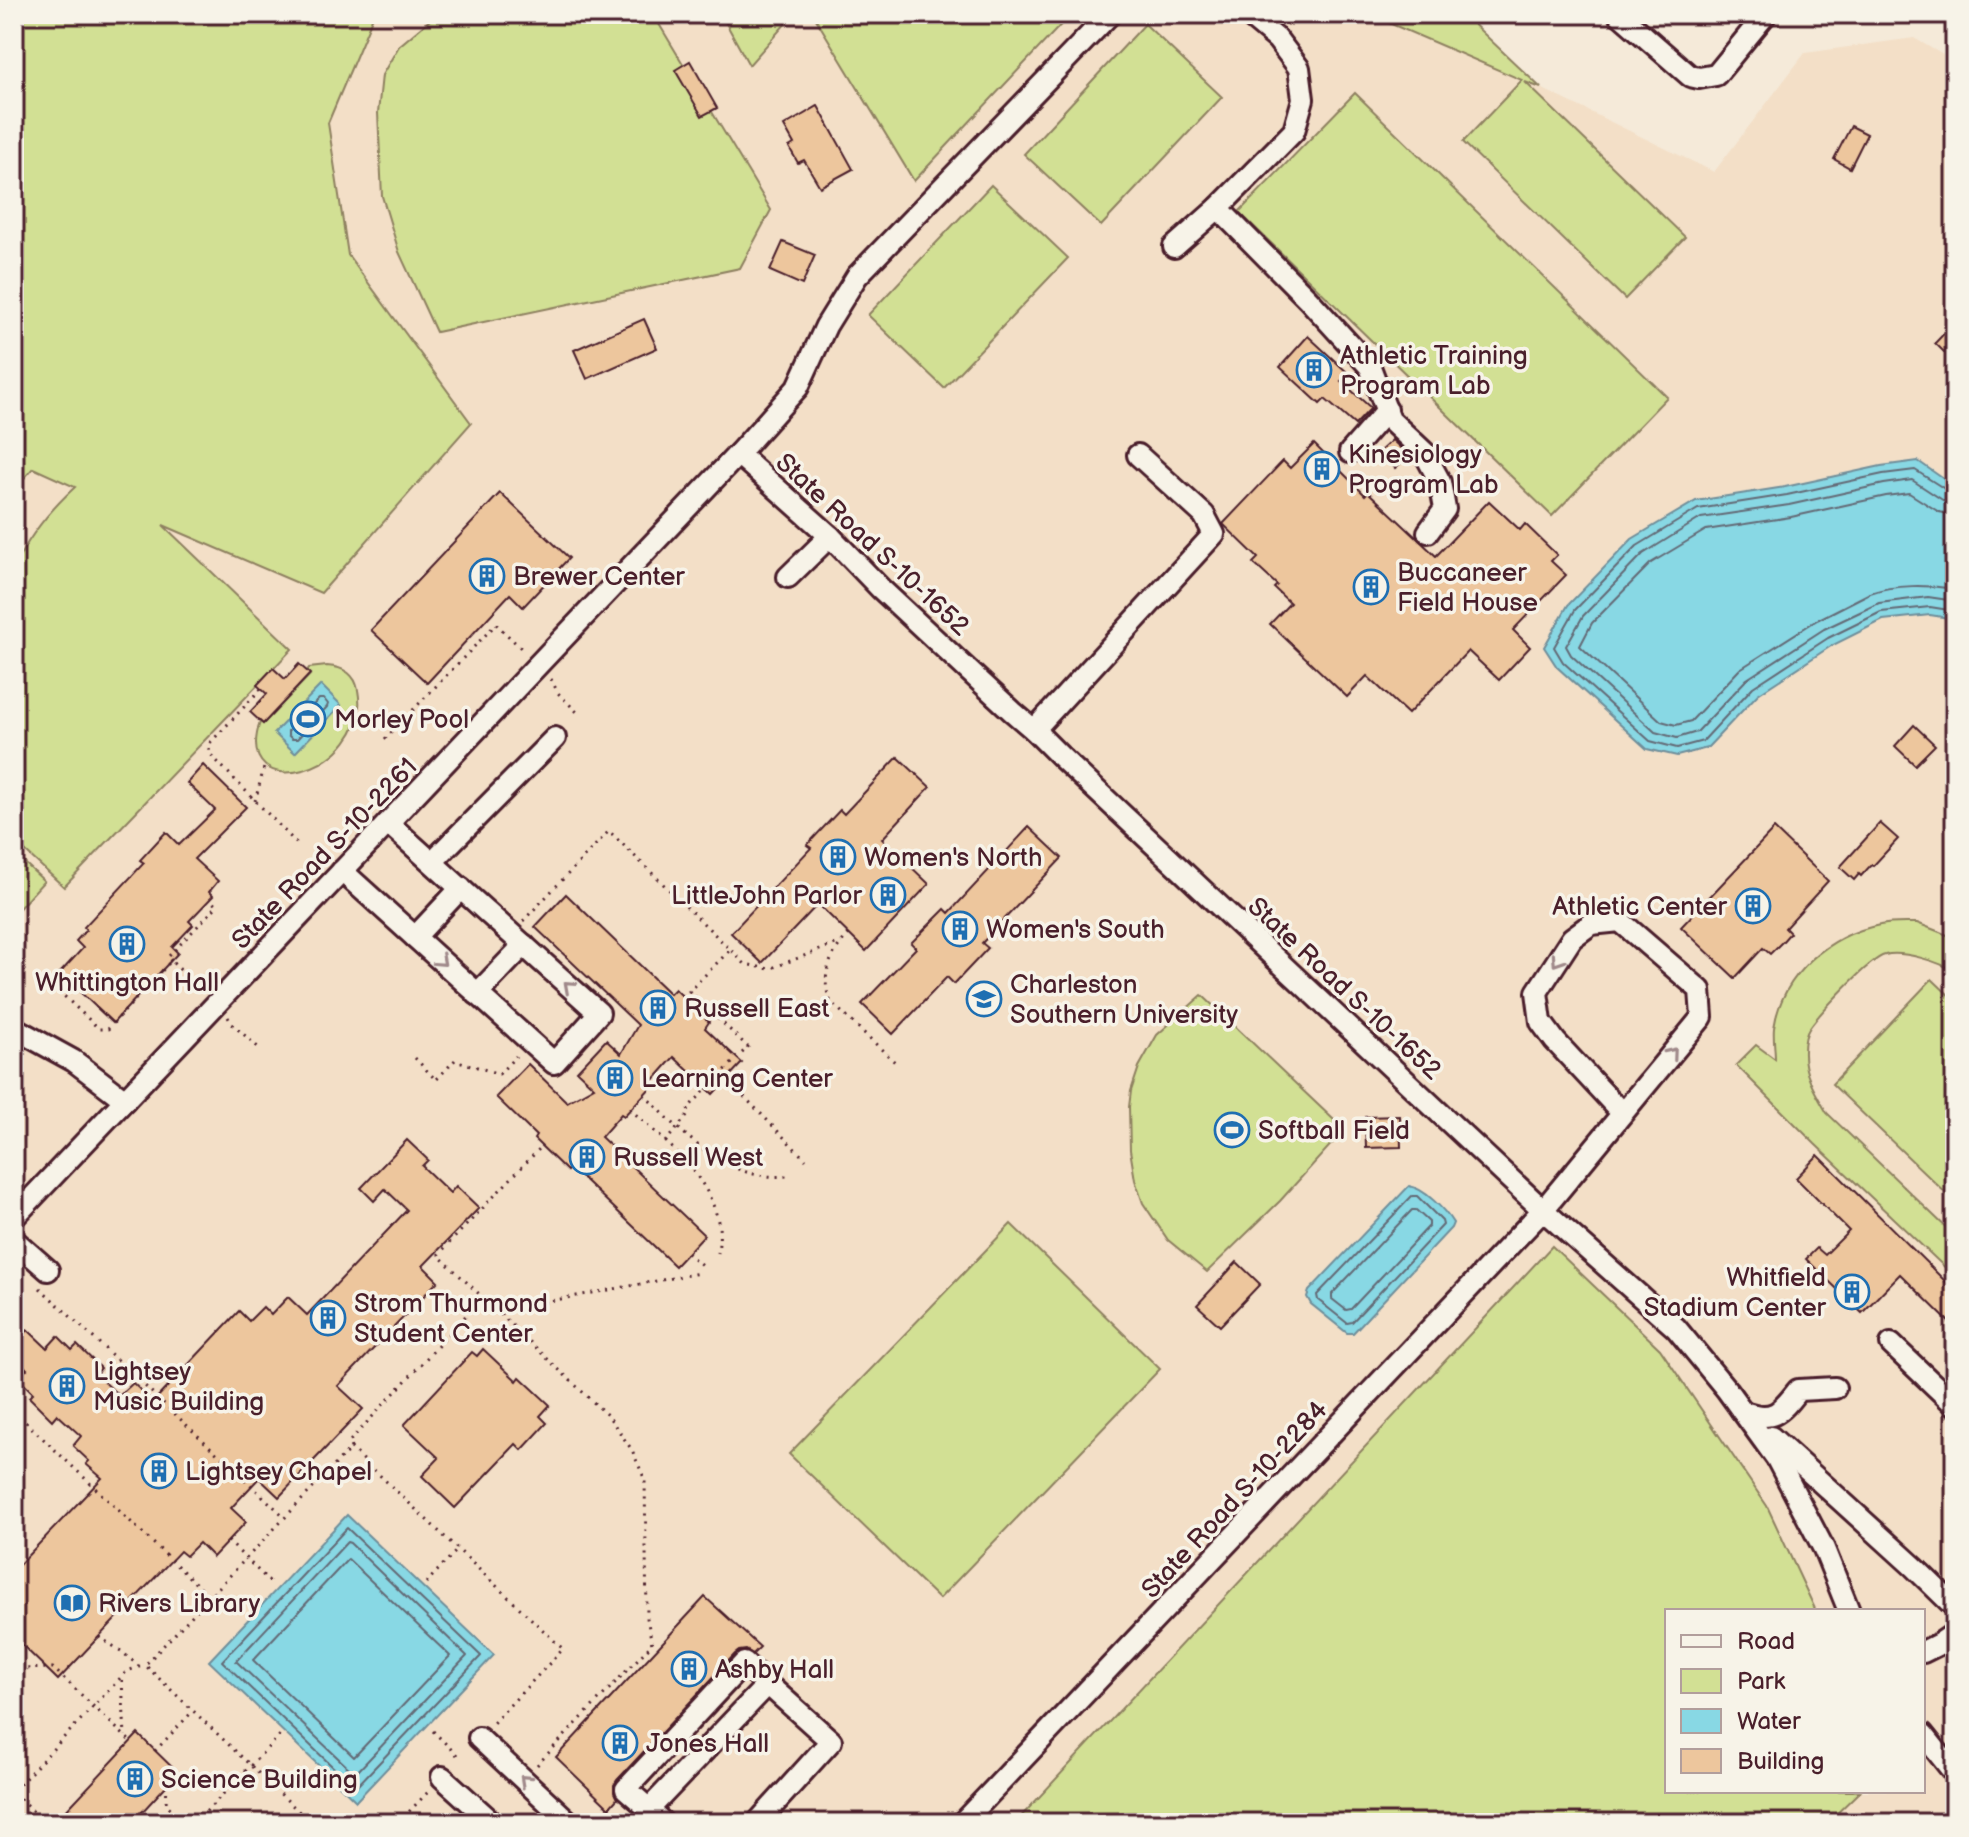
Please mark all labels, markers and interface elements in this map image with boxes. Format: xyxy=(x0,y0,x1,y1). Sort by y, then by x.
place label: Athletic Training Program Lab xyxy=(1340,341,1528,402)
building icon: Athletic Training Program Lab xyxy=(1295,351,1333,389)
place label: Kinesiology Program Lab xyxy=(1348,440,1499,501)
street label: State Road S-10-1652 xyxy=(769,447,976,643)
building icon: Kinesiology Program Lab xyxy=(1303,450,1341,488)
building icon: Brewer Center xyxy=(468,557,506,595)
place label: Buccaneer Field House xyxy=(1397,558,1538,619)
place label: Brewer Center xyxy=(513,562,685,593)
building icon: Buccaneer Field House xyxy=(1352,568,1390,606)
sports icon: Morley Pool xyxy=(289,700,327,738)
place label: Morley Pool xyxy=(334,705,469,736)
street label: State Road S-10-2261 xyxy=(226,752,424,956)
building icon: Women's North xyxy=(819,838,857,876)
place label: Women's North xyxy=(864,843,1042,874)
building icon: LittleJohn Parlor xyxy=(869,876,907,914)
place label: LittleJohn Parlor xyxy=(671,881,863,912)
building icon: Athletic Center xyxy=(1734,887,1772,925)
street label: State Road S-10-1652 xyxy=(1241,891,1448,1087)
place label: Athletic Center xyxy=(1552,892,1728,923)
building icon: Women's South xyxy=(941,910,979,948)
place label: Women's South xyxy=(986,915,1165,946)
building icon: Whittington Hall xyxy=(108,925,146,963)
one-way arrow xyxy=(432,952,447,966)
one-way arrow xyxy=(1552,953,1567,967)
place label: Whittington Hall xyxy=(35,968,219,999)
place label: Charleston Southern University xyxy=(1010,970,1238,1031)
school or university icon: Charleston Southern University xyxy=(965,980,1003,1018)
one-way arrow xyxy=(563,981,578,995)
building icon: Russell East xyxy=(639,989,677,1027)
place label: Russell East xyxy=(684,994,829,1025)
one-way arrow xyxy=(1662,1048,1677,1062)
building icon: Learning Center xyxy=(596,1059,634,1097)
place label: Learning Center xyxy=(641,1064,833,1095)
sports icon: Softball Field xyxy=(1213,1111,1251,1149)
place label: Softball Field xyxy=(1258,1116,1410,1147)
building icon: Russell West xyxy=(568,1138,606,1176)
place label: Russell West xyxy=(613,1143,763,1174)
place label: Whitfield Stadium Center xyxy=(1644,1263,1827,1324)
building icon: Whitfield Stadium Center xyxy=(1833,1273,1871,1311)
place label: Strom Thurmond Student Center xyxy=(354,1289,548,1350)
building icon: Strom Thurmond Student Center xyxy=(309,1299,347,1337)
place label: Lightsey Music Building xyxy=(93,1357,264,1418)
building icon: Lightsey Music Building xyxy=(48,1367,86,1405)
street label: State Road S-10-2284 xyxy=(1136,1395,1335,1605)
building icon: Lightsey Chapel xyxy=(140,1452,178,1490)
place label: Lightsey Chapel xyxy=(185,1457,372,1488)
library icon: Rivers Library xyxy=(53,1584,91,1622)
place label: Rivers Library xyxy=(98,1589,260,1620)
legend xyxy=(1665,1609,1925,1793)
text: Road xyxy=(1737,1627,1795,1656)
building icon: Ashby Hall xyxy=(670,1650,708,1688)
place label: Ashby Hall xyxy=(715,1655,834,1686)
text: Park xyxy=(1737,1667,1785,1696)
text: Water xyxy=(1737,1707,1801,1736)
building icon: Jones Hall xyxy=(601,1724,639,1762)
place label: Jones Hall xyxy=(646,1729,769,1760)
text: Building xyxy=(1737,1747,1824,1776)
building icon: Science Building xyxy=(116,1760,154,1798)
place label: Science Building xyxy=(161,1765,358,1796)
one-way arrow xyxy=(519,1776,534,1790)

